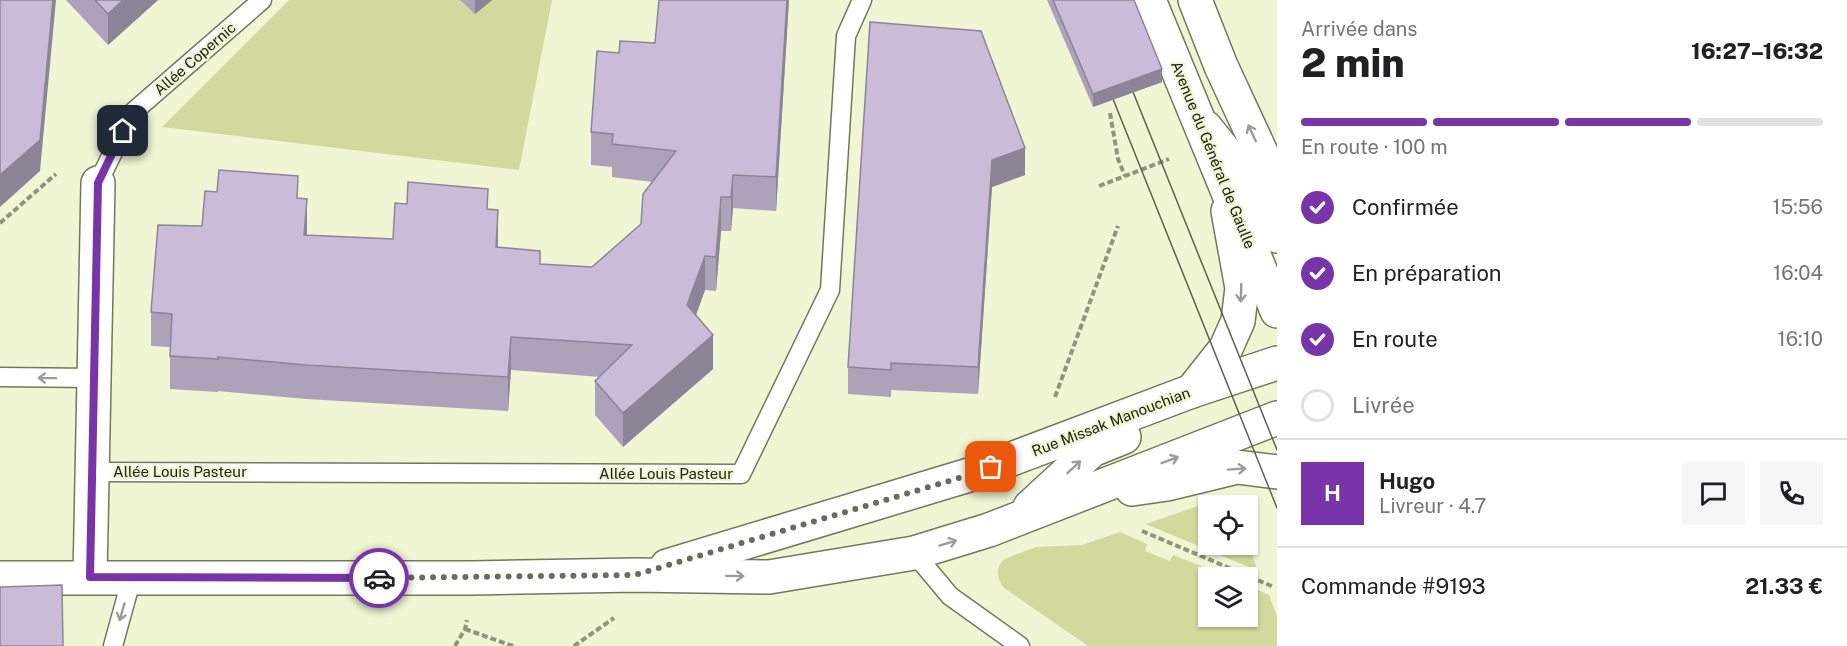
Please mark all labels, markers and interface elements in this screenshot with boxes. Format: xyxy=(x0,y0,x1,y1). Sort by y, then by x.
text: Arrivée dans xyxy=(1301,17,1417,41)
street label: Allée Copernic xyxy=(150,19,239,99)
text: 16:27–16:32 xyxy=(1691,38,1823,64)
text: 2 min xyxy=(1301,40,1405,86)
street label: Avenue du Général de Gaulle xyxy=(1168,59,1259,251)
pin xyxy=(97,105,148,156)
icon: home xyxy=(106,114,139,147)
one-way arrow xyxy=(1246,125,1258,143)
text: En route · 100 m xyxy=(1301,135,1448,159)
icon: check xyxy=(1301,191,1334,224)
text: Confirmée xyxy=(1352,194,1459,220)
text: 15:56 xyxy=(1772,195,1823,219)
icon: check xyxy=(1301,257,1334,290)
text: En préparation xyxy=(1352,260,1502,286)
text: 16:04 xyxy=(1773,261,1823,285)
one-way arrow xyxy=(1235,283,1246,303)
icon: check xyxy=(1301,323,1334,356)
text: En route xyxy=(1352,326,1438,352)
text: 16:10 xyxy=(1778,327,1823,351)
one-way arrow xyxy=(38,372,58,384)
street label: Rue Missak Manouchian xyxy=(1029,383,1192,460)
text: Livrée xyxy=(1352,392,1415,418)
pin xyxy=(965,441,1016,492)
icon: bag xyxy=(974,450,1007,483)
one-way arrow xyxy=(1160,454,1178,465)
one-way arrow xyxy=(1066,459,1081,474)
button: chat xyxy=(1682,462,1745,525)
button: phone xyxy=(1760,462,1823,525)
street label: Allée Louis Pasteur xyxy=(113,463,247,480)
one-way arrow xyxy=(1227,463,1246,474)
street label: Allée Louis Pasteur xyxy=(599,465,733,482)
text: Hugo xyxy=(1379,468,1435,494)
text: H xyxy=(1324,480,1341,506)
text: Livreur · 4.7 xyxy=(1379,494,1486,518)
map controls xyxy=(1198,495,1258,627)
button: locate xyxy=(1198,495,1258,555)
one-way arrow xyxy=(938,537,957,548)
courier xyxy=(349,548,409,608)
icon: car xyxy=(363,562,396,595)
button: layers xyxy=(1198,567,1258,627)
one-way arrow xyxy=(725,571,745,582)
text: Commande #9193 xyxy=(1301,573,1486,599)
text: 21.33 € xyxy=(1745,573,1823,599)
one-way arrow xyxy=(116,602,128,621)

